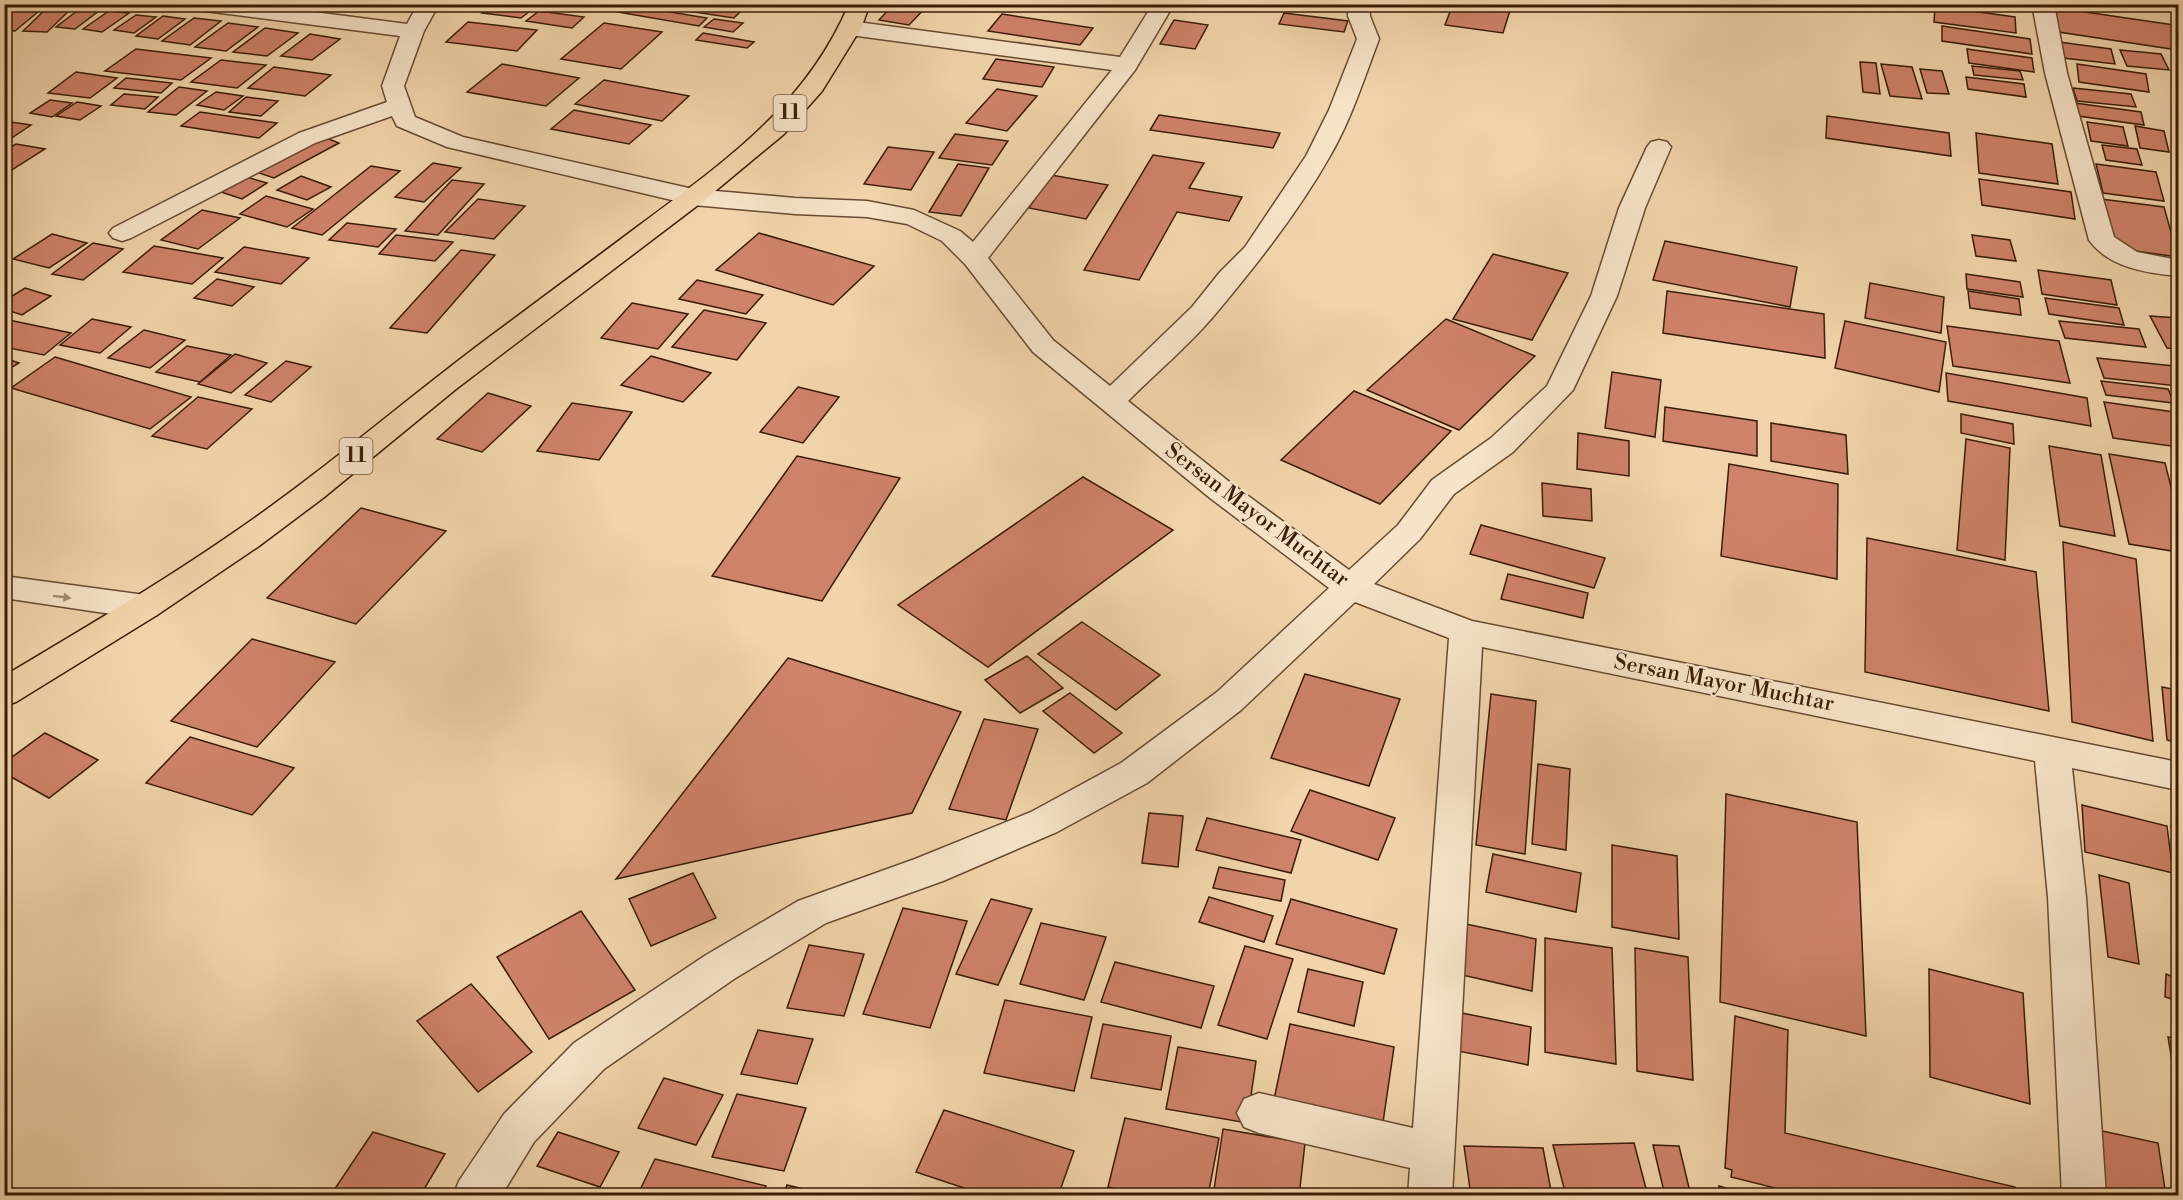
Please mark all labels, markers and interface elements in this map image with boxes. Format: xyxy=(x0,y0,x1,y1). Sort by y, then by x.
road number: 11 xyxy=(774,95,806,131)
street label: Sersan Mayor Muchtar xyxy=(1160,437,1354,593)
road number: 11 xyxy=(340,438,372,474)
one-way arrow xyxy=(53,592,72,601)
street label: Sersan Mayor Muchtar xyxy=(1612,648,1836,718)

